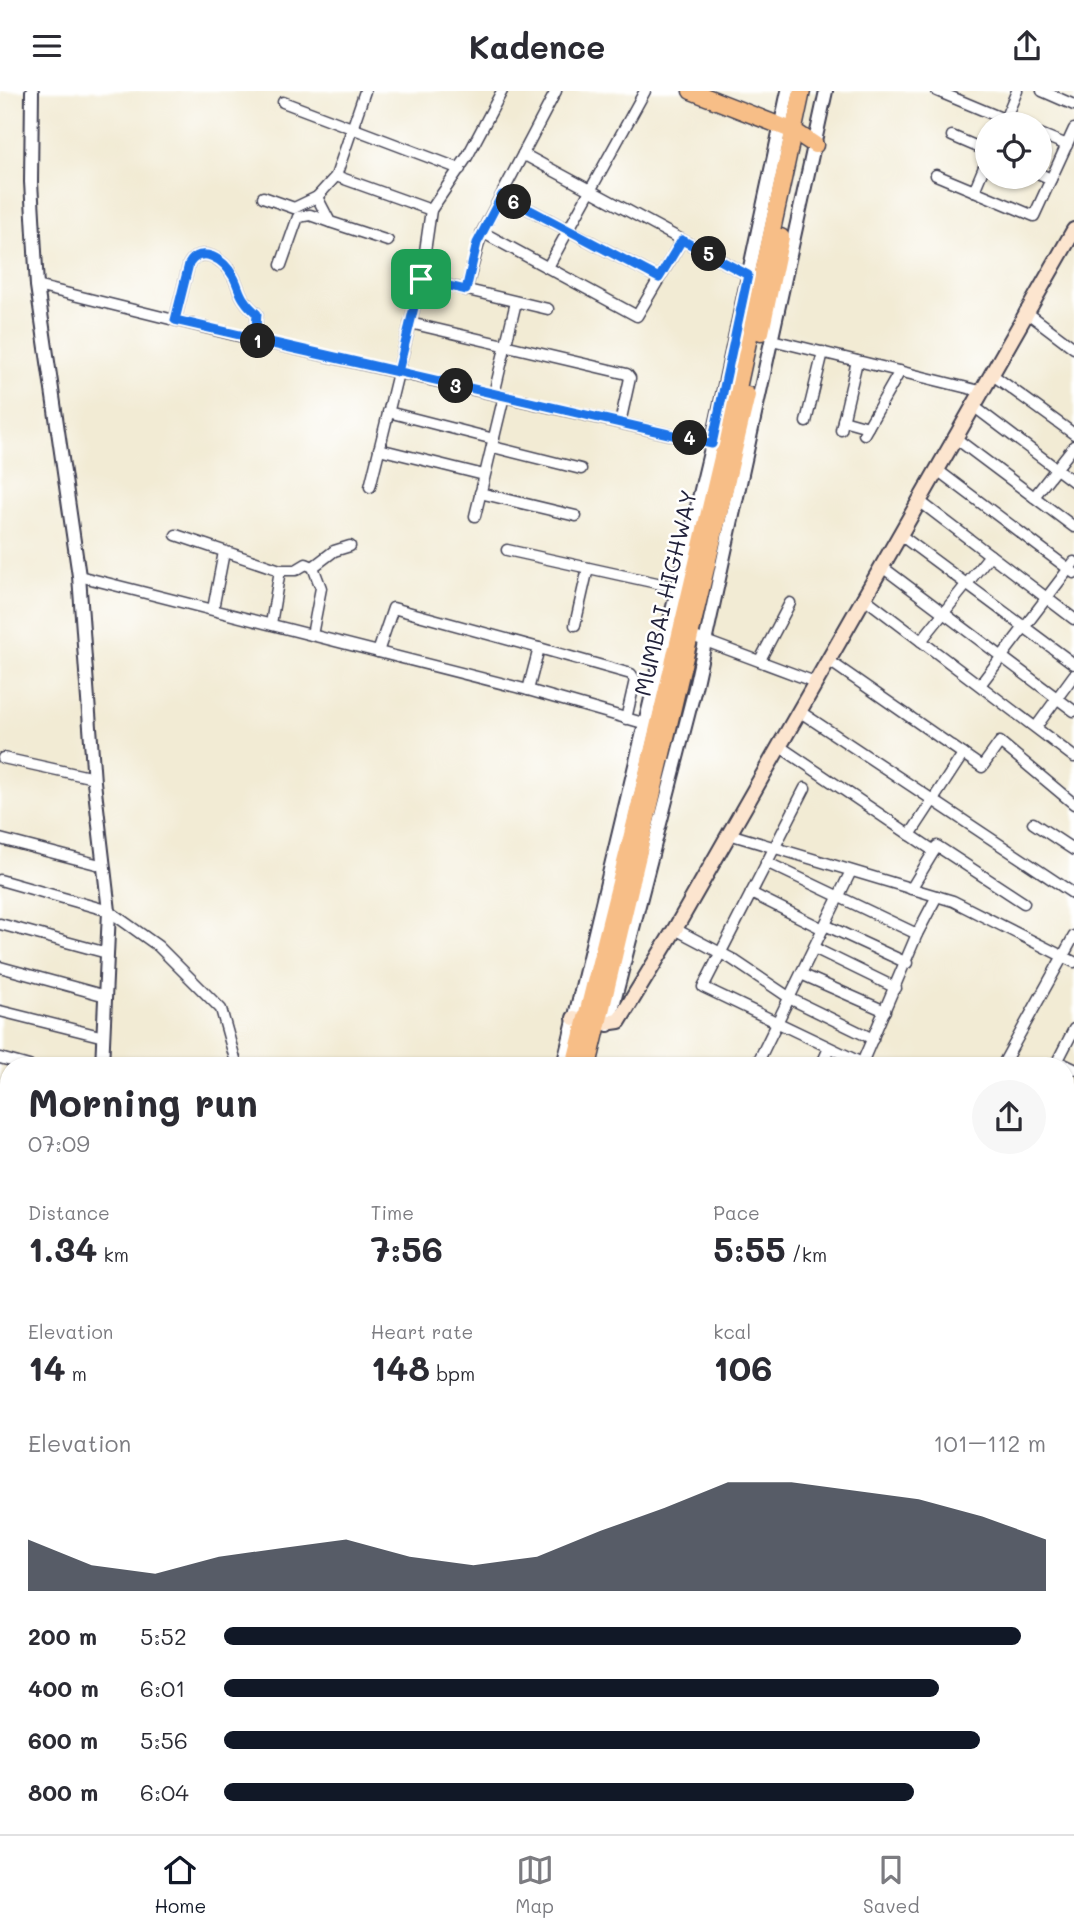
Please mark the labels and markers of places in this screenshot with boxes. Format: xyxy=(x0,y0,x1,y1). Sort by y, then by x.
pin: 6 xyxy=(496,185,532,219)
pin: 5 xyxy=(692,237,726,271)
pin xyxy=(391,249,451,309)
pin: 1 xyxy=(240,323,276,359)
pin: 3 xyxy=(438,369,474,403)
pin: 4 xyxy=(672,421,708,455)

